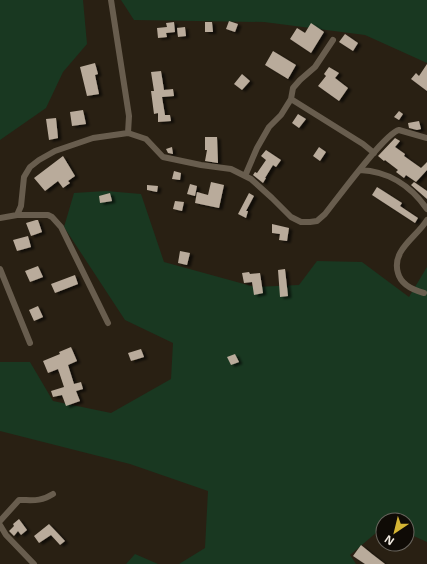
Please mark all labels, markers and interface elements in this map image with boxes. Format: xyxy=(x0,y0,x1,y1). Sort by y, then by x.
north arrow xyxy=(375,512,415,552)
text: N xyxy=(381,532,397,549)

